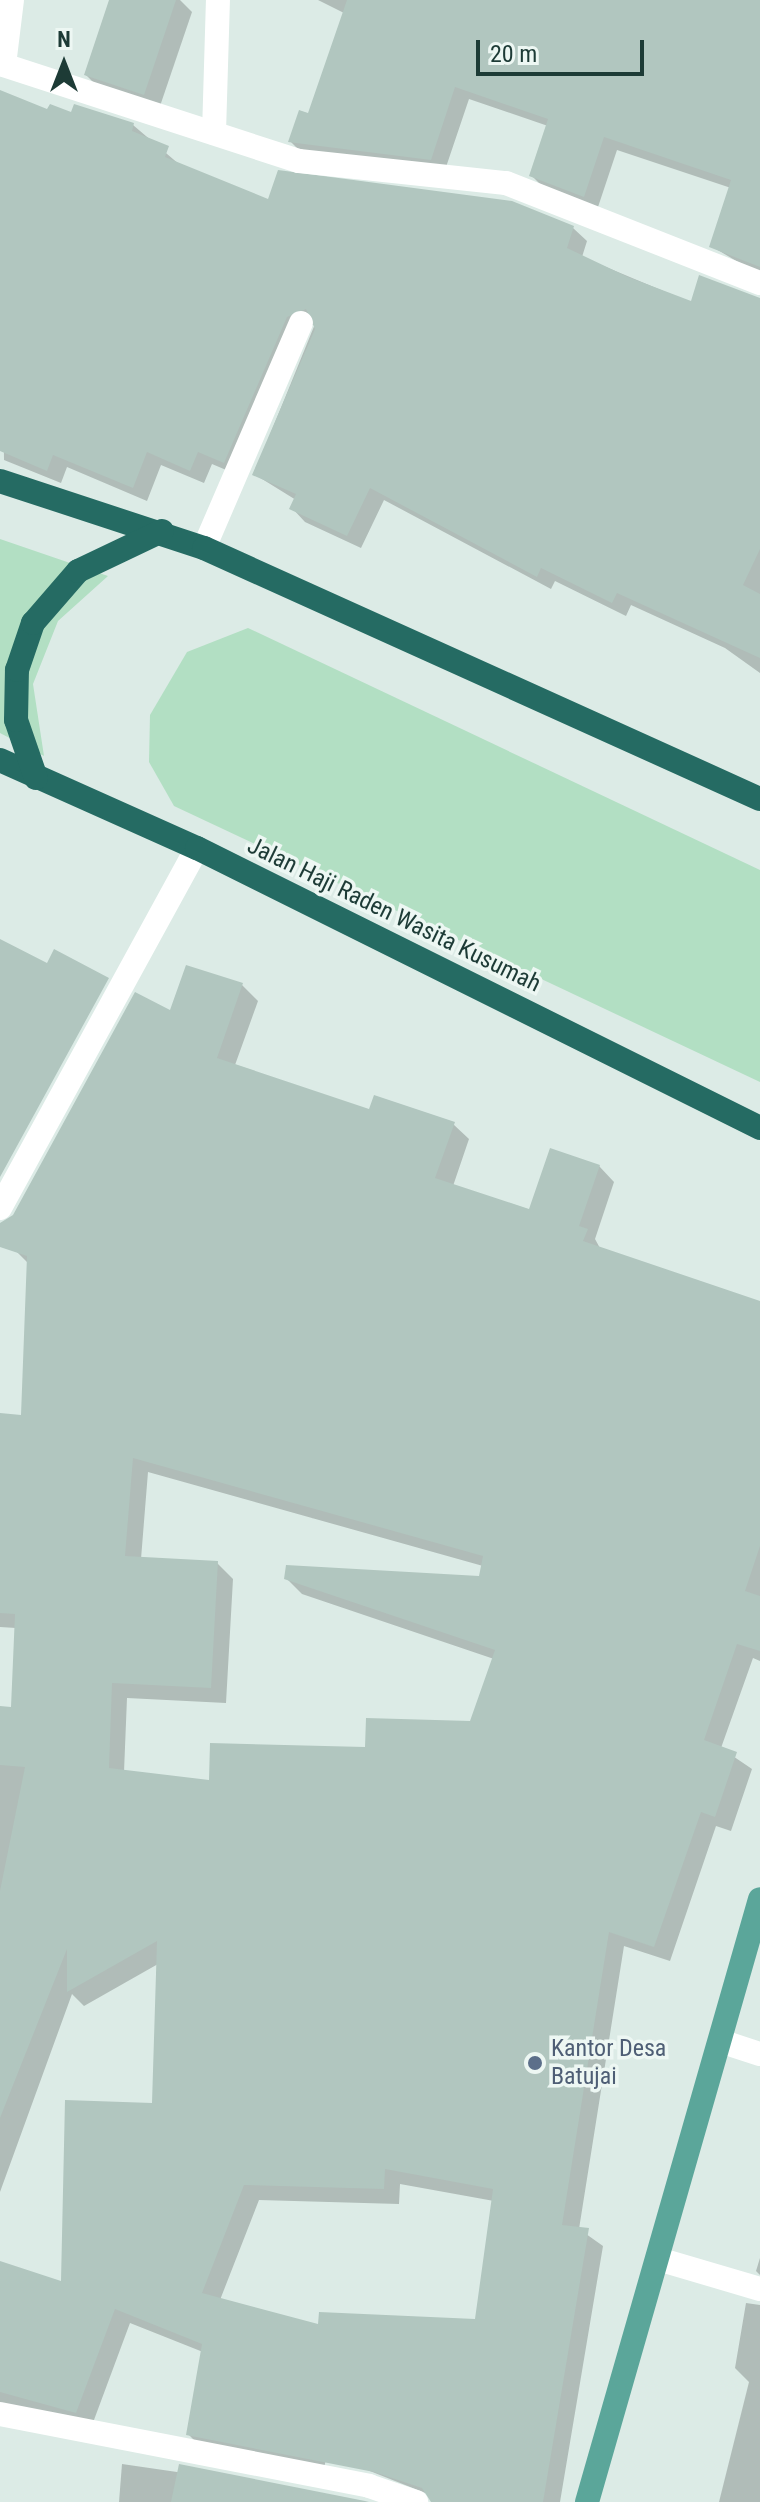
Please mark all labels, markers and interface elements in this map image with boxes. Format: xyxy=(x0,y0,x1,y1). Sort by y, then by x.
north arrow xyxy=(24,24,104,104)
scale bar xyxy=(480,24,648,74)
text: N xyxy=(57,27,71,52)
text: 20 m xyxy=(490,40,537,68)
street label: Jalan Haji Raden Wasita Kusumah xyxy=(243,831,545,999)
place label: Kantor Desa Batujai xyxy=(551,2035,666,2091)
marker: Kantor Desa Batujai xyxy=(526,2054,544,2072)

